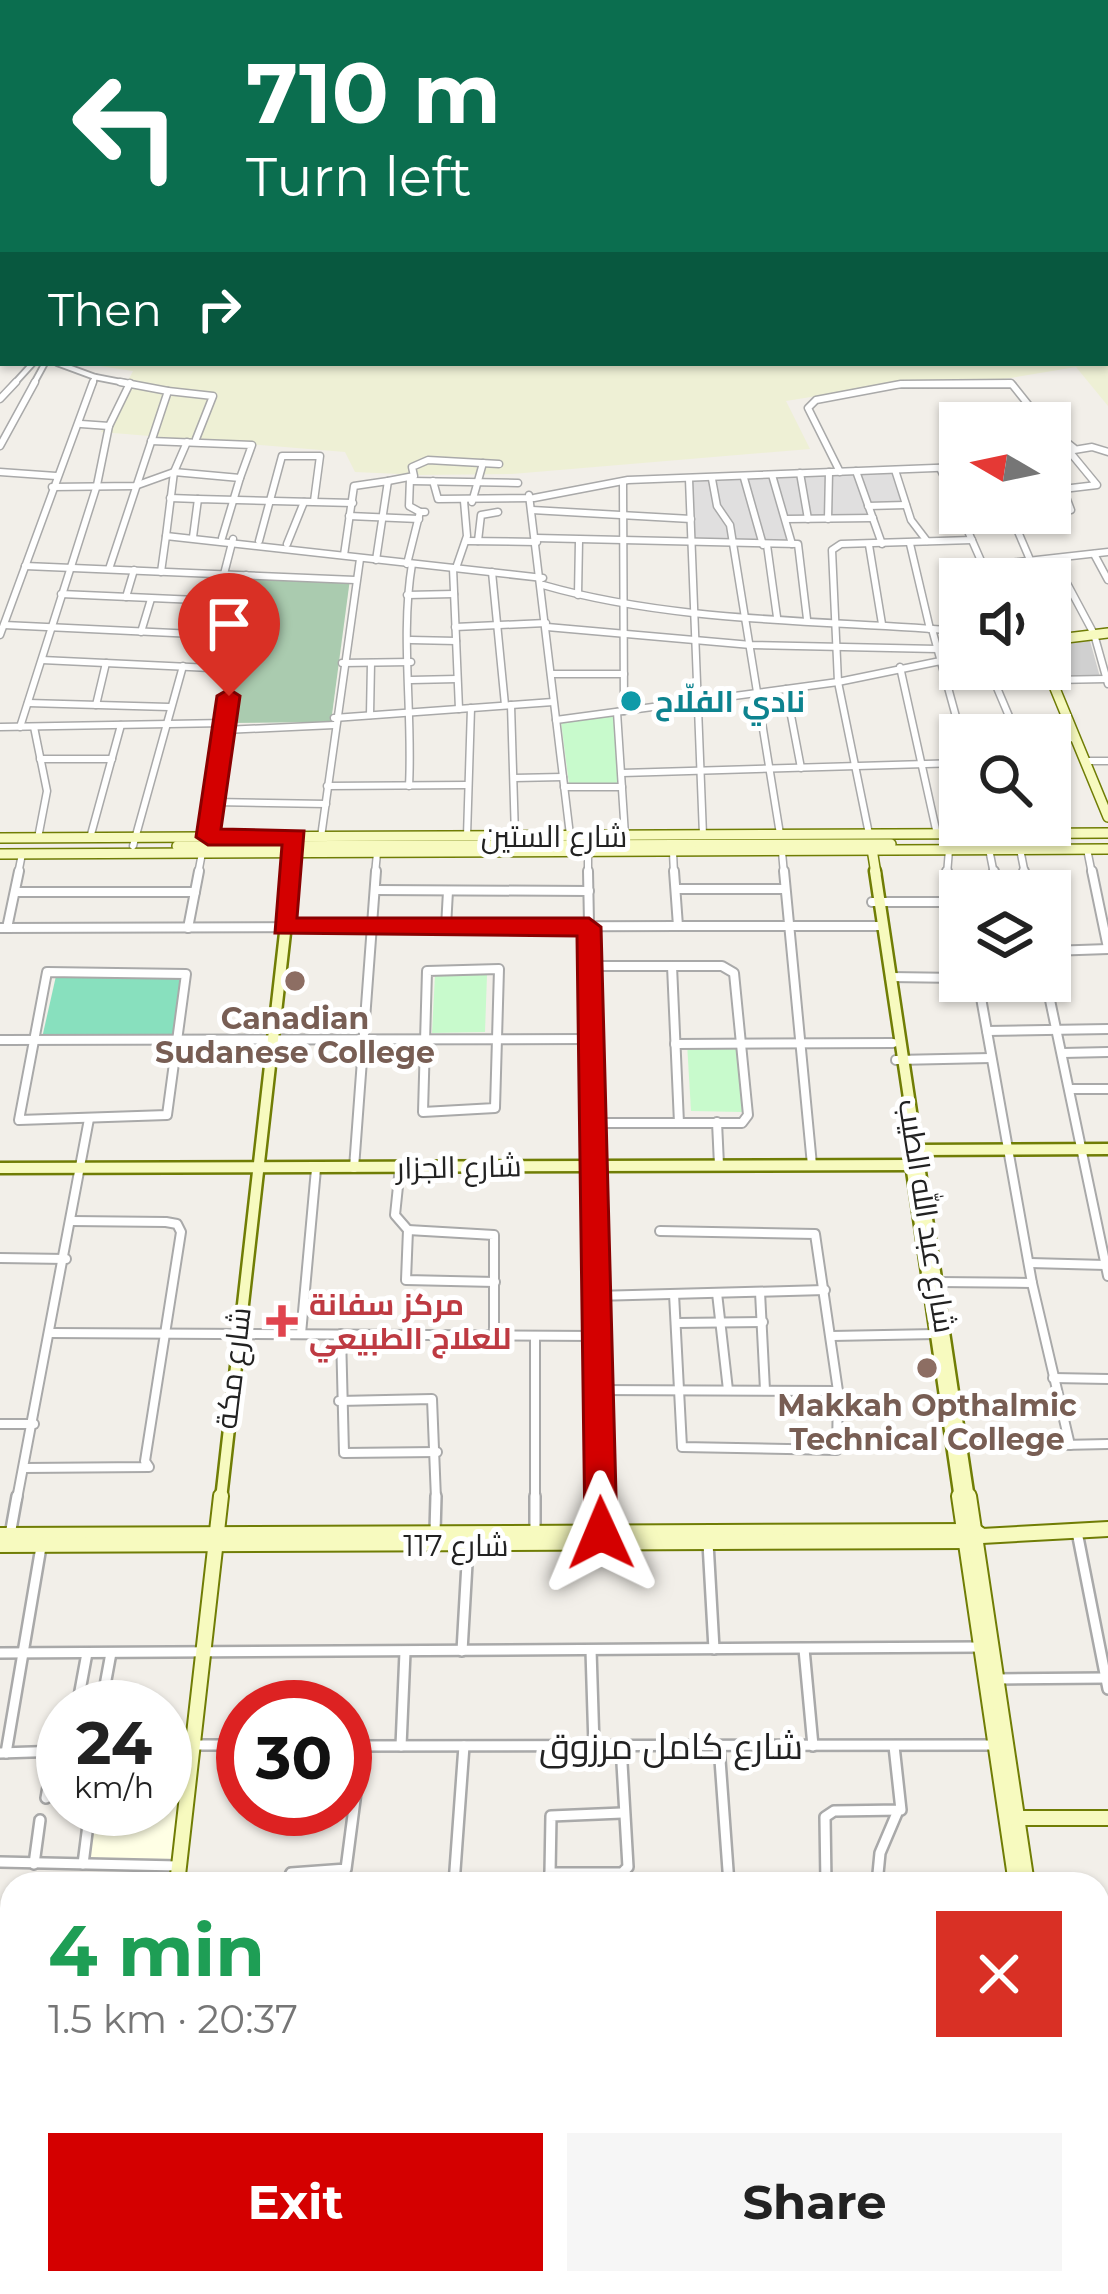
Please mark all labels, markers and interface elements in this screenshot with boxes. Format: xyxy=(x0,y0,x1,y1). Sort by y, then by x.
text: 710 m xyxy=(246,42,501,144)
icon: left xyxy=(48,48,204,204)
text: Turn left xyxy=(246,144,472,210)
icon: right xyxy=(186,276,252,342)
text: Then xyxy=(48,282,162,337)
north arrow xyxy=(939,402,1071,534)
map controls xyxy=(939,402,1071,1002)
button: sound xyxy=(939,558,1071,690)
pin xyxy=(178,573,280,696)
icon: arrive xyxy=(196,591,262,657)
place label: نادي الفلّاح xyxy=(655,683,805,726)
marker: نادي الفلّاح xyxy=(618,688,644,714)
button: search xyxy=(939,714,1071,846)
street label: شارع الستين xyxy=(481,818,627,857)
button: layers xyxy=(939,870,1071,1002)
marker: Canadian Sudanese College xyxy=(282,968,308,994)
place label: Canadian Sudanese College xyxy=(155,1000,435,1071)
street label: شارع عبد الله الطيب xyxy=(888,1096,965,1336)
street label: شارع الجزار xyxy=(394,1147,522,1189)
place label: مركز سفانة للعلاج الطبيعي xyxy=(309,1286,511,1363)
street label: شارع مكة xyxy=(207,1305,261,1431)
marker: مركز سفانة للعلاج الطبيعي xyxy=(266,1305,298,1337)
marker: Makkah Opthalmic Technical College xyxy=(914,1355,940,1381)
place label: Makkah Opthalmic Technical College xyxy=(777,1387,1077,1458)
position arrow xyxy=(538,1470,664,1596)
street label: شارع 117 xyxy=(403,1527,509,1566)
speed limit sign: 30 xyxy=(216,1680,372,1836)
text: 24 xyxy=(76,1706,152,1779)
street label: شارع كامل مرزوق xyxy=(539,1724,803,1771)
text: km/h xyxy=(74,1769,154,1806)
text: 4 min xyxy=(48,1906,265,1994)
button: close xyxy=(936,1911,1062,2037)
text: 1.5 km · 20:37 xyxy=(48,1995,298,2043)
button: Exit xyxy=(48,2133,543,2271)
button: Share xyxy=(567,2133,1062,2271)

